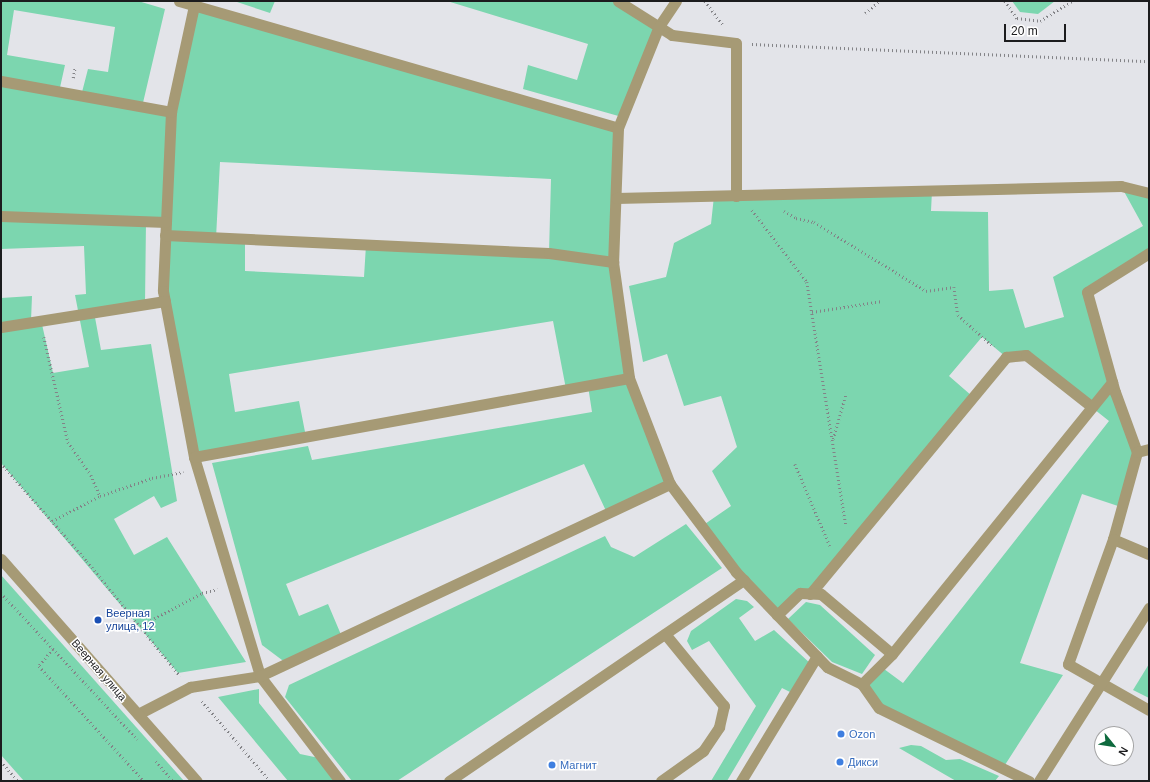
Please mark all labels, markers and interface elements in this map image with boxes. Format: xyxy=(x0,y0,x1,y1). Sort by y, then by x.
scale bar xyxy=(1006,16,1068,42)
text: 20 m xyxy=(1011,24,1038,38)
place label: Веерная улица, 12 xyxy=(106,607,155,633)
marker: Веерная улица, 12 xyxy=(93,615,103,625)
street label: Веерная улица xyxy=(69,637,129,703)
north arrow xyxy=(1094,726,1134,766)
place label: Ozon xyxy=(849,727,875,741)
marker: Ozon xyxy=(836,729,846,739)
text: N xyxy=(1116,745,1131,758)
place label: Дикси xyxy=(848,755,878,769)
marker: Дикси xyxy=(835,757,845,767)
place label: Магнит xyxy=(560,758,597,772)
marker: Магнит xyxy=(547,760,557,770)

